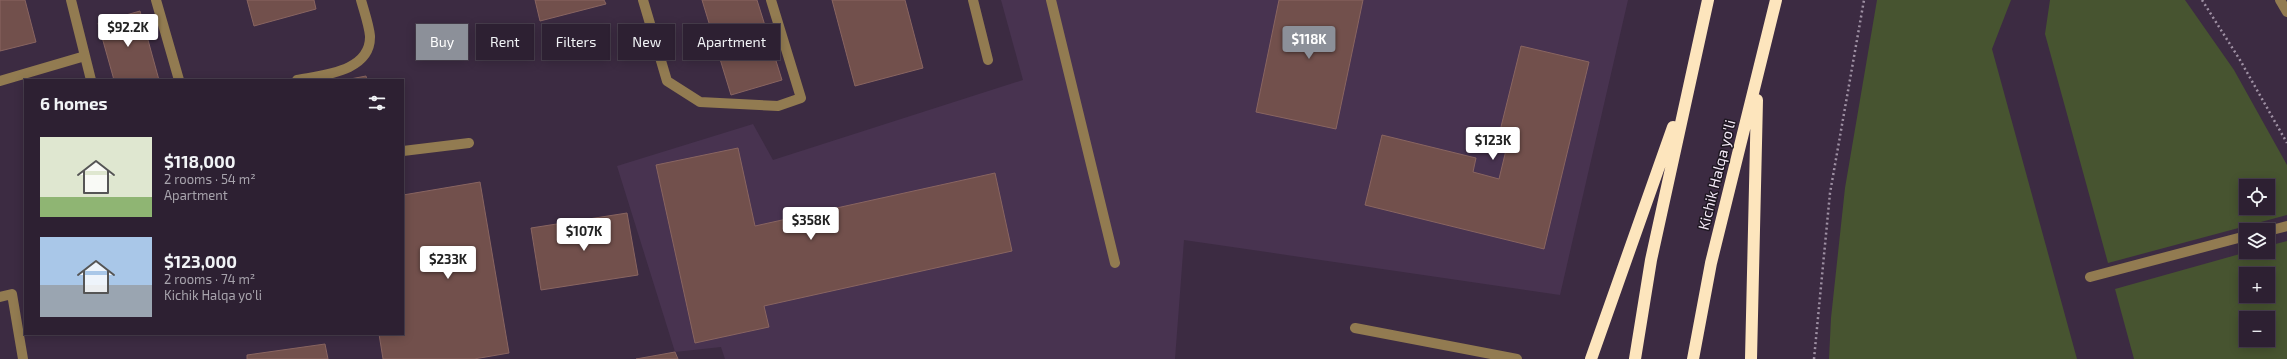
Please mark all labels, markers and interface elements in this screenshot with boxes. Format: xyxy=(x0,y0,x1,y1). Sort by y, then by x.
pin: $92.2K xyxy=(95,14,161,48)
text: $92.2K xyxy=(107,19,149,35)
chip: Buy xyxy=(416,24,468,60)
chip: Rent xyxy=(476,24,534,60)
chip: Filters xyxy=(542,24,610,60)
chip: New xyxy=(618,24,675,60)
chip: Apartment xyxy=(683,24,780,60)
pin: $118K xyxy=(1281,26,1337,60)
text: $118K xyxy=(1291,31,1327,47)
icon: filters xyxy=(366,92,388,114)
text: 6 homes xyxy=(40,93,108,113)
street label: Kichik Halqa yo'li xyxy=(1694,118,1738,232)
pin: $123K xyxy=(1465,127,1521,161)
text: $123K xyxy=(1475,132,1511,148)
text: $118,000 xyxy=(164,151,235,171)
icon: home xyxy=(72,153,120,201)
text: 2 rooms · 54 m² xyxy=(164,171,256,187)
map controls xyxy=(2239,179,2275,347)
button: locate xyxy=(2239,179,2275,215)
text: Apartment xyxy=(164,187,228,203)
pin: $358K xyxy=(783,207,839,241)
text: $358K xyxy=(792,212,830,228)
pin: $107K xyxy=(556,218,612,252)
text: $107K xyxy=(566,223,602,239)
button: layers xyxy=(2239,223,2275,259)
pin: $233K xyxy=(420,246,476,280)
text: $123,000 xyxy=(164,251,237,271)
text: $233K xyxy=(429,251,467,267)
icon: home xyxy=(72,253,120,301)
button: + xyxy=(2239,267,2275,303)
text: 2 rooms · 74 m² xyxy=(164,271,255,287)
text: Kichik Halqa yo'li xyxy=(164,287,262,303)
button: − xyxy=(2239,311,2275,347)

